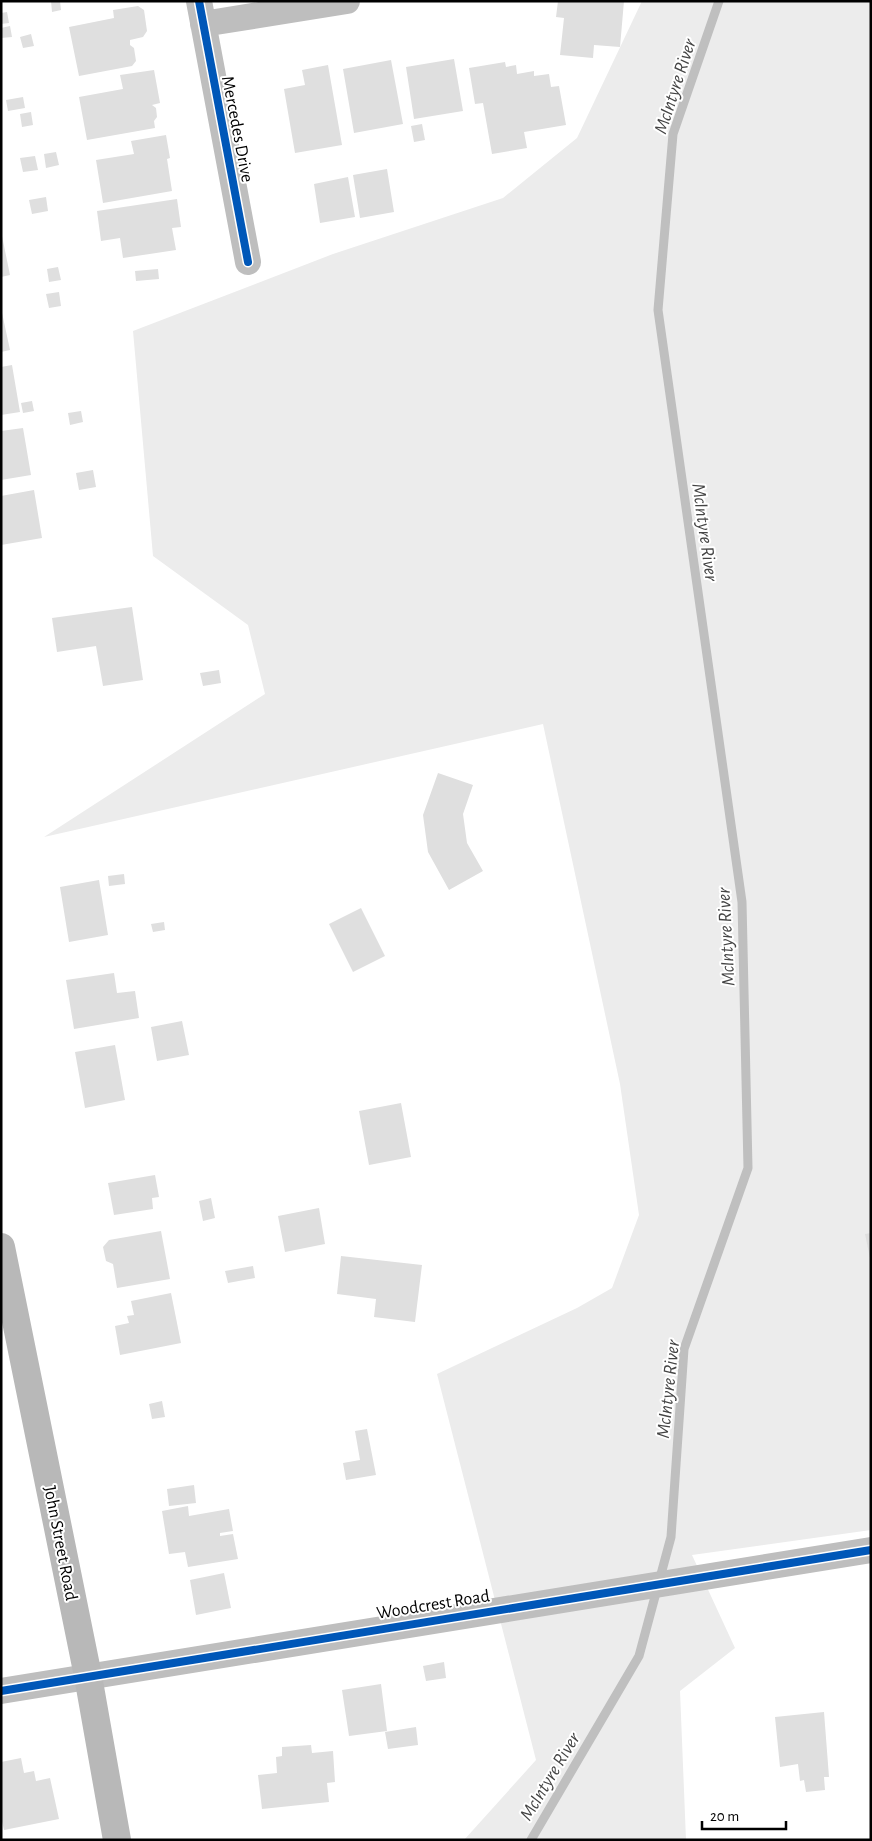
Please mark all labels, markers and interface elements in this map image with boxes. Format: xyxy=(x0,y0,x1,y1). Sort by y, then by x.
water label: McIntyre River xyxy=(651,36,700,136)
street label: Mercedes Drive xyxy=(218,75,256,184)
water label: McIntyre River xyxy=(688,482,721,583)
water label: McIntyre River xyxy=(714,886,739,987)
water label: McIntyre River xyxy=(654,1338,683,1439)
street label: John Street Road xyxy=(40,1484,80,1602)
street label: Woodcrest Road xyxy=(375,1587,491,1623)
water label: McIntyre River xyxy=(517,1729,584,1824)
scale bar xyxy=(702,1798,786,1830)
text: 20 m xyxy=(710,1809,739,1824)

